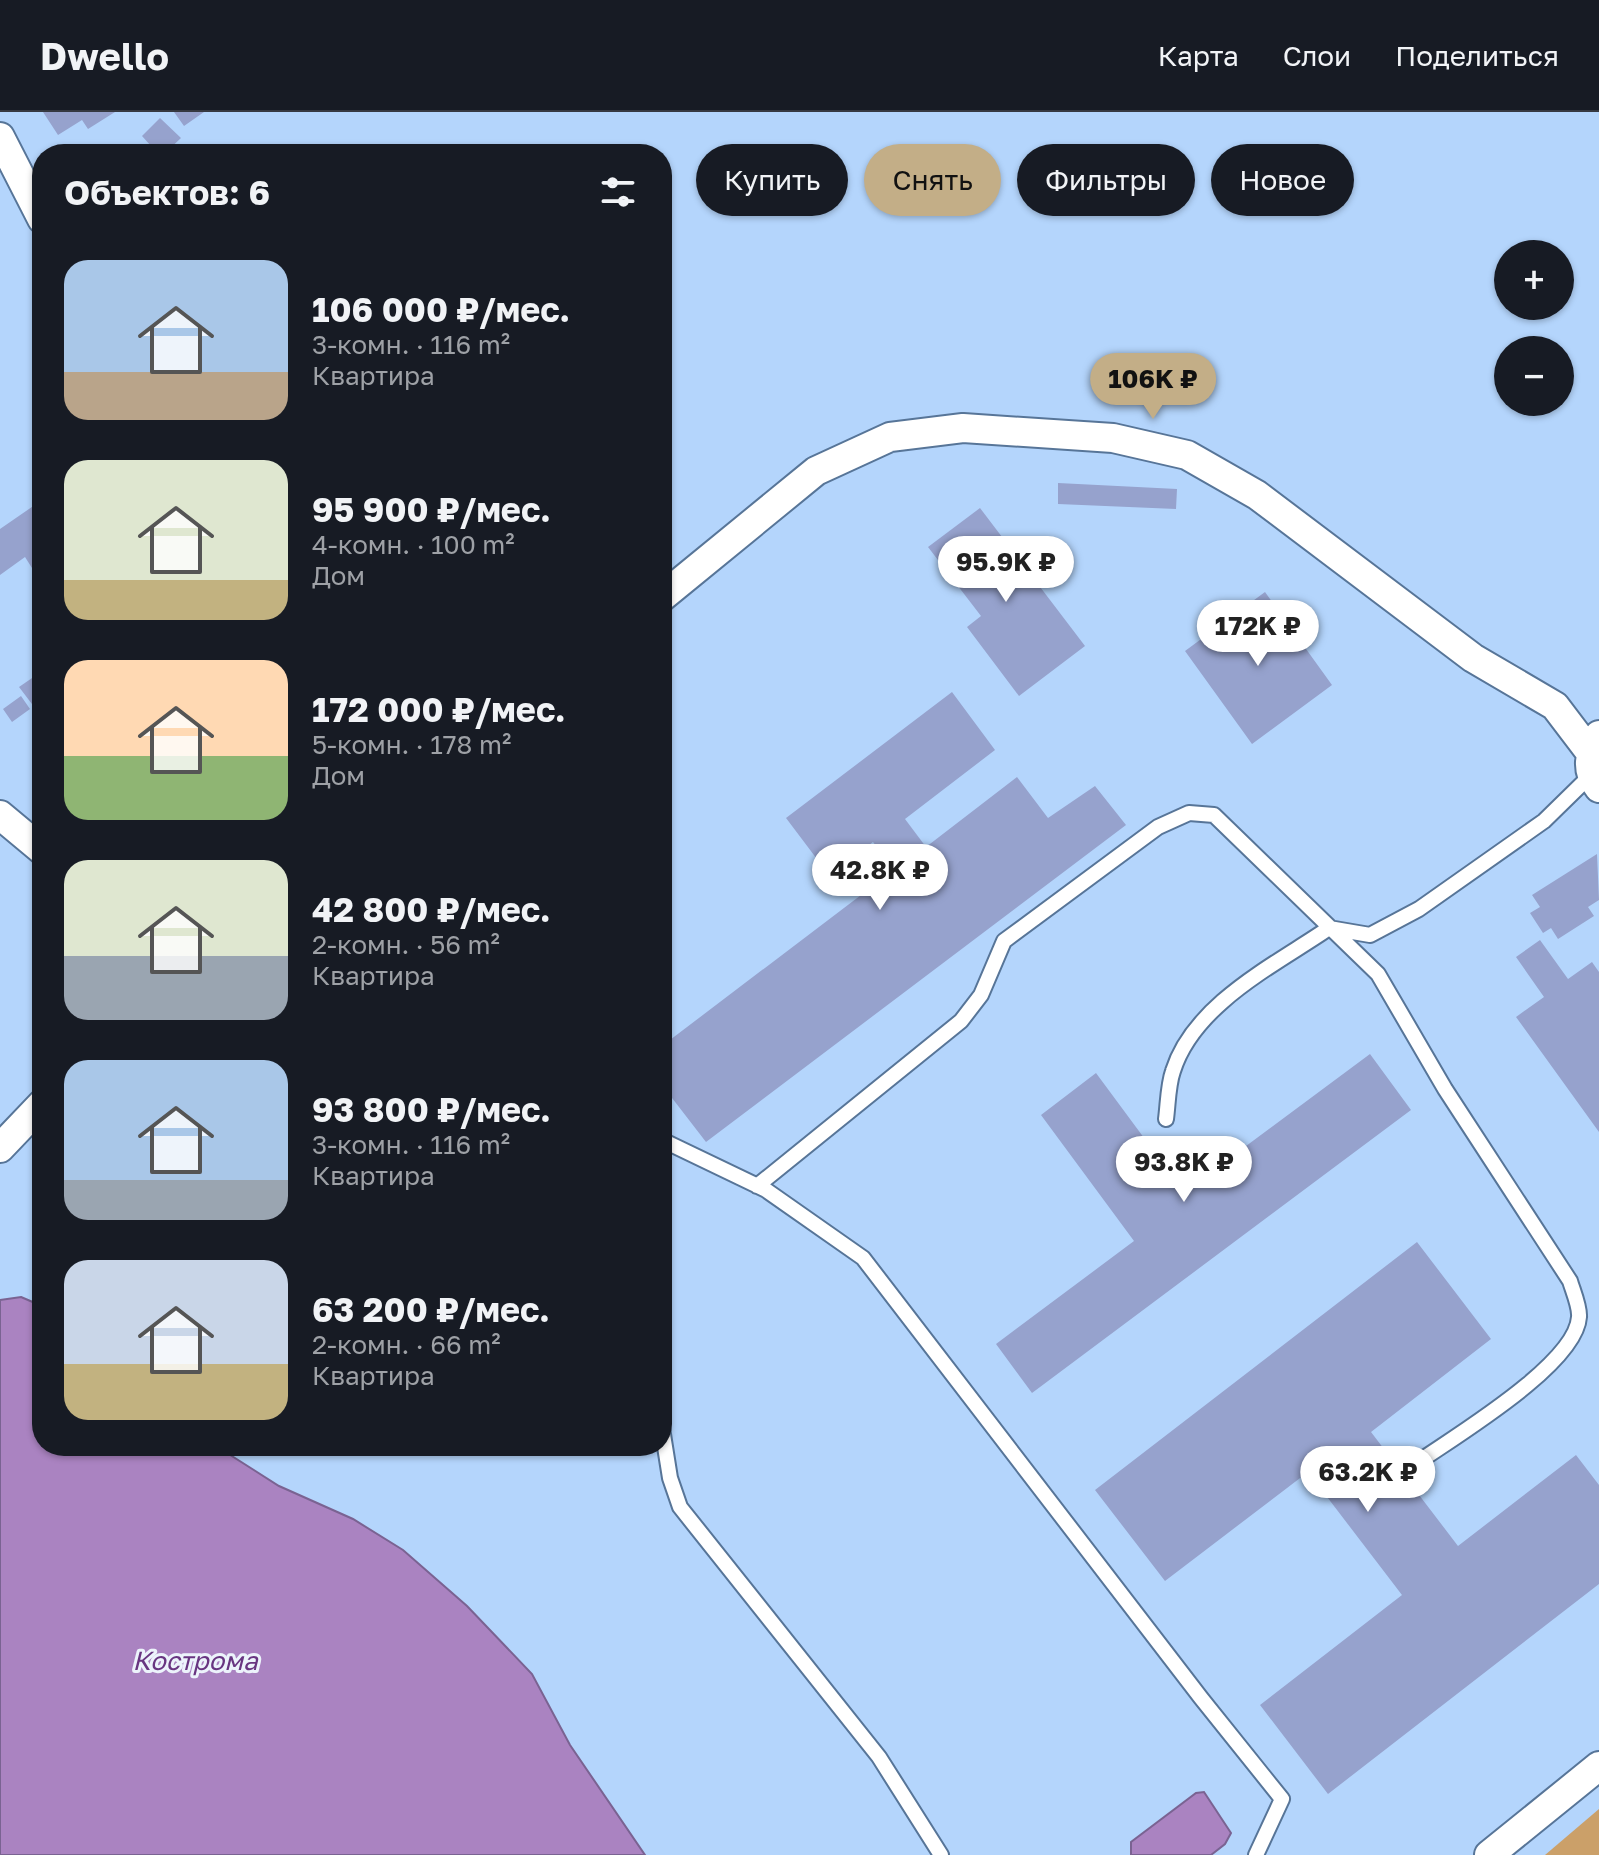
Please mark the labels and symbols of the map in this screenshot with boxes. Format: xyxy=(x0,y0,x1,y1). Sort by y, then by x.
pin: 106K ₽ xyxy=(1088,353,1218,421)
pin: 95.9K ₽ xyxy=(932,536,1080,604)
pin: 172K ₽ xyxy=(1193,600,1323,668)
pin: 42.8K ₽ xyxy=(806,844,954,912)
pin: 93.8K ₽ xyxy=(1110,1136,1258,1204)
pin: 63.2K ₽ xyxy=(1294,1446,1442,1514)
water label: Кострома xyxy=(132,1645,259,1676)

